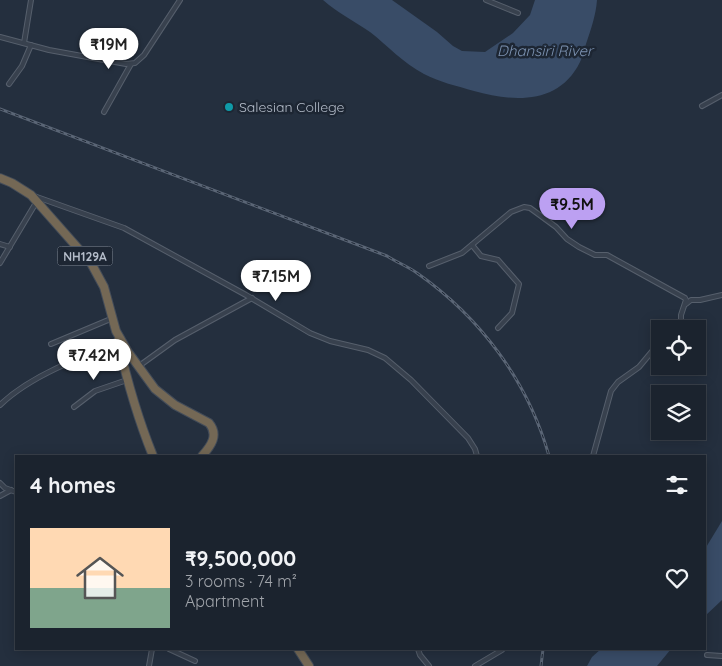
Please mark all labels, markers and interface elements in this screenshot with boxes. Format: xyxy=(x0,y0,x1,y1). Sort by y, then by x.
pin: ₹19M xyxy=(79,28,139,70)
text: ₹19M xyxy=(90,34,128,54)
water label: Dhansiri River xyxy=(497,41,595,60)
place label: Salesian College xyxy=(239,98,344,116)
marker: Salesian College xyxy=(223,101,235,113)
pin: ₹9.5M xyxy=(537,188,607,230)
text: ₹9.5M xyxy=(550,194,594,214)
road number: NH129A xyxy=(58,247,112,266)
pin: ₹7.15M xyxy=(235,260,317,302)
text: ₹7.15M xyxy=(252,266,300,286)
map controls xyxy=(651,320,706,440)
button: locate xyxy=(651,320,706,375)
pin: ₹7.42M xyxy=(53,338,135,381)
text: ₹7.42M xyxy=(68,345,120,365)
button: layers xyxy=(651,385,706,440)
icon: filters xyxy=(663,471,691,499)
text: 4 homes xyxy=(30,472,116,498)
text: ₹9,500,000 xyxy=(185,545,296,571)
icon: home xyxy=(70,548,130,608)
icon: heart xyxy=(663,564,691,592)
text: 3 rooms · 74 m² xyxy=(185,571,297,591)
text: Apartment xyxy=(185,591,265,611)

